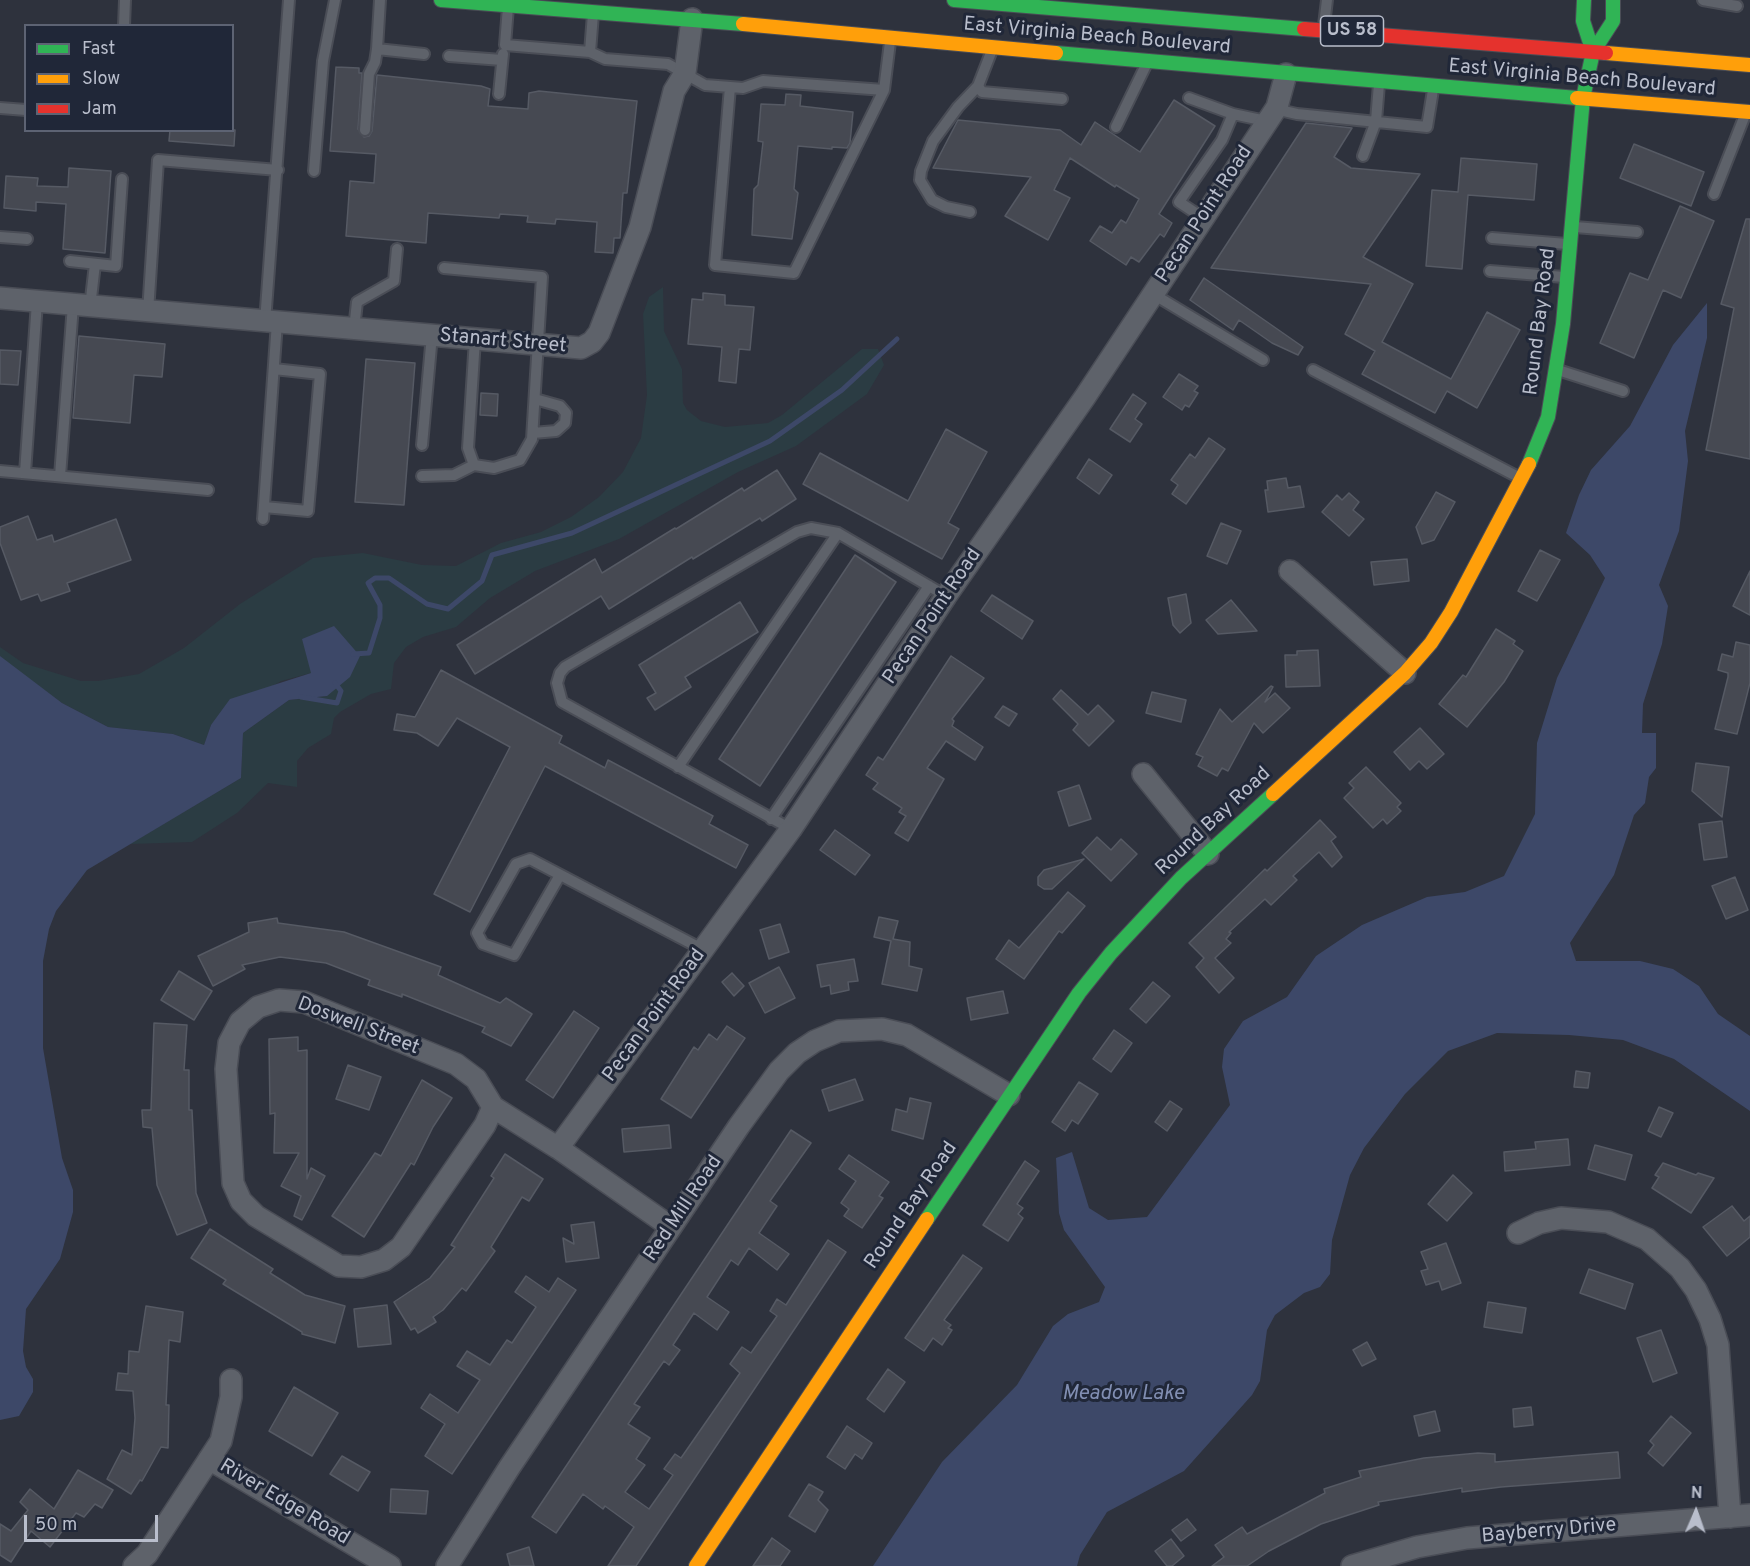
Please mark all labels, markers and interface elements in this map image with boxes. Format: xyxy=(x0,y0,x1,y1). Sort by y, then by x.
street label: East Virginia Beach Boulevard xyxy=(962,13,1232,61)
road number: US 58 xyxy=(1320,16,1384,46)
legend xyxy=(24,24,234,132)
text: Fast xyxy=(82,38,115,61)
street label: East Virginia Beach Boulevard xyxy=(1447,55,1717,103)
text: Slow xyxy=(82,68,120,91)
text: Jam xyxy=(82,98,117,121)
street label: Pecan Point Road xyxy=(1152,142,1258,288)
street label: Round Bay Road xyxy=(1520,247,1562,397)
street label: Stanart Street xyxy=(438,324,568,360)
street label: Pecan Point Road xyxy=(879,544,987,690)
street label: Round Bay Road xyxy=(1152,763,1276,881)
street label: Pecan Point Road xyxy=(599,945,711,1087)
street label: Doswell Street xyxy=(294,993,422,1061)
street label: Round Bay Road xyxy=(861,1138,963,1274)
street label: Red Mill Road xyxy=(640,1152,728,1266)
water label: Meadow Lake xyxy=(1062,1382,1184,1408)
street label: River Edge Road xyxy=(215,1455,353,1551)
north arrow xyxy=(1666,1482,1726,1542)
text: N xyxy=(1691,1484,1703,1504)
scale bar xyxy=(27,1503,160,1541)
text: 50 m xyxy=(35,1514,77,1537)
street label: Bayberry Drive xyxy=(1481,1514,1617,1550)

